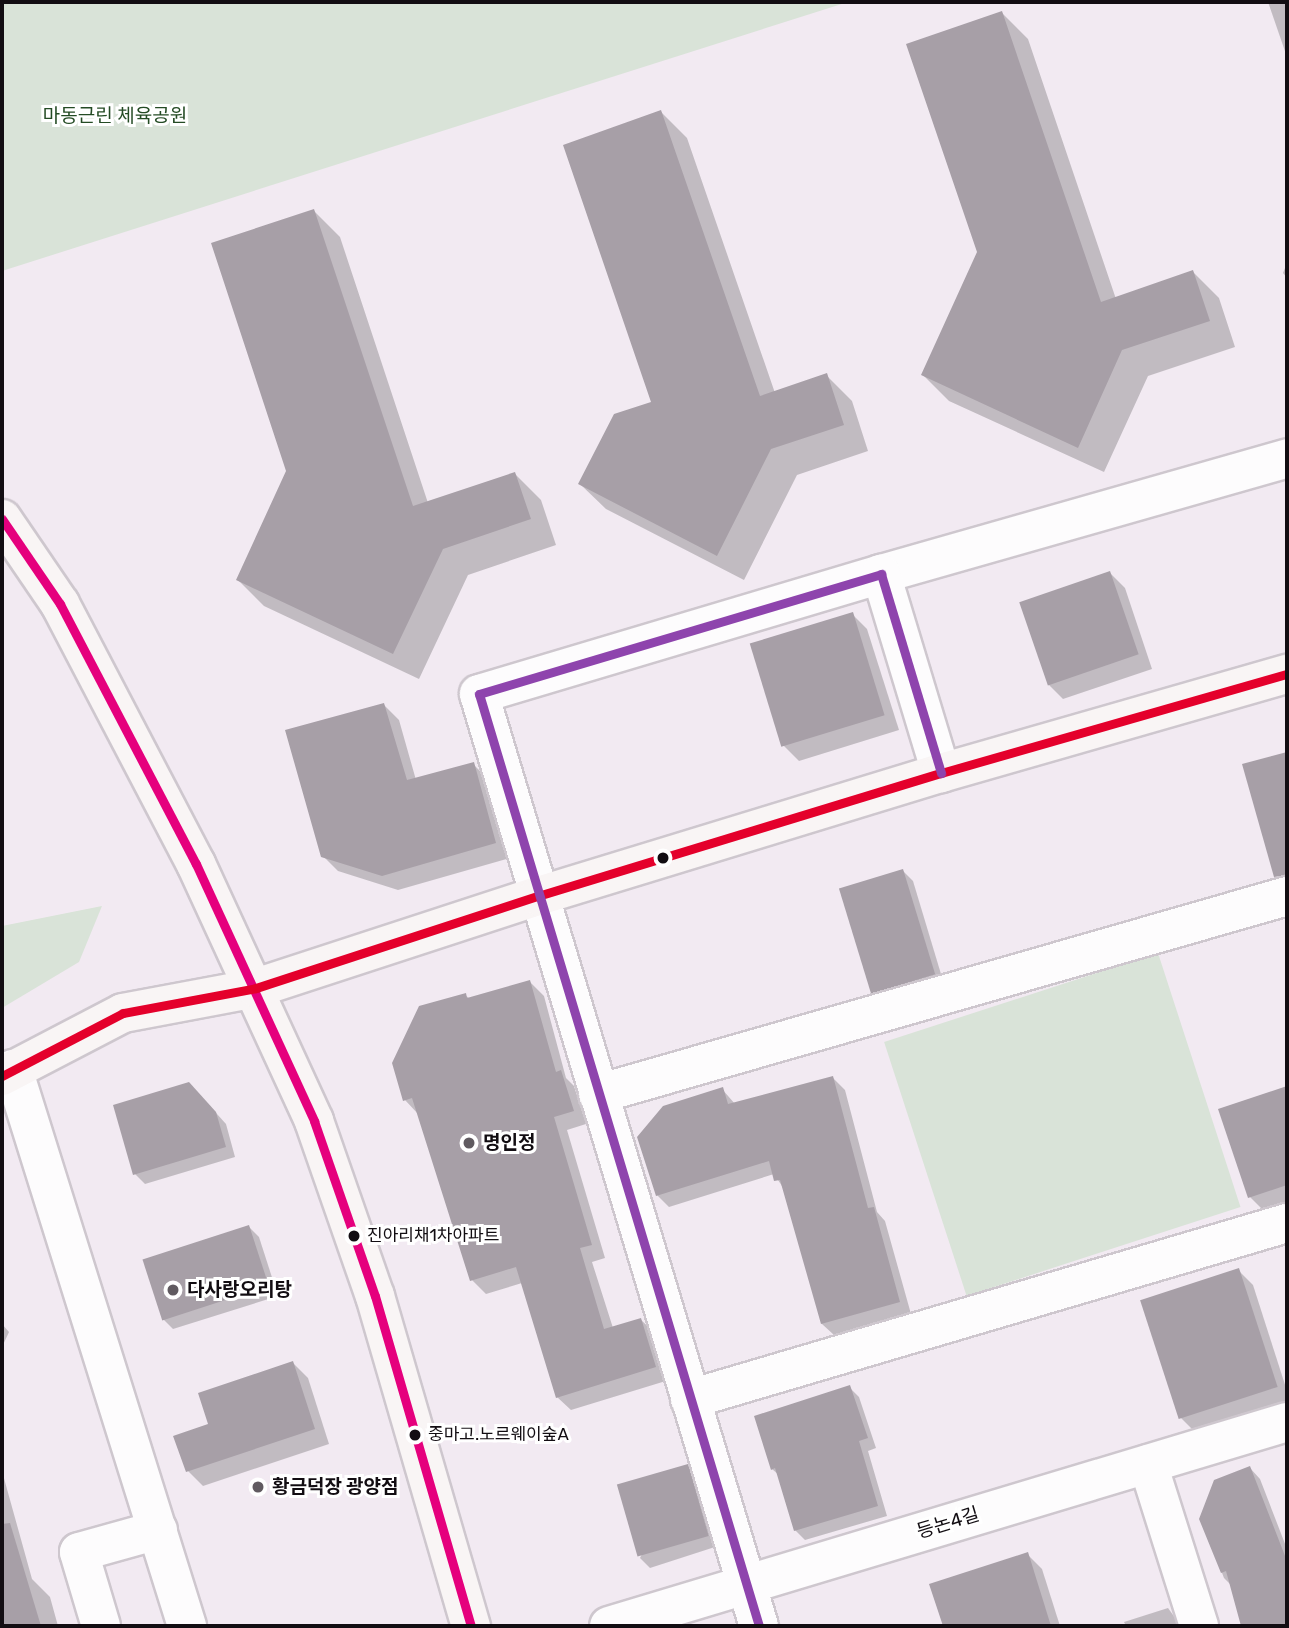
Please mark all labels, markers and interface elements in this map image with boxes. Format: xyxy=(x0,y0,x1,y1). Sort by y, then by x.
park label: 마동근린 체육공원 xyxy=(43,105,187,127)
unlabelled marker xyxy=(656,851,670,865)
place label: 명인정 xyxy=(483,1132,535,1154)
marker: 명인정 xyxy=(461,1135,477,1151)
place label: 진아리채1차아파트 xyxy=(367,1226,499,1246)
marker: 진아리채1차아파트 xyxy=(347,1229,361,1243)
place label: 다사랑오리탕 xyxy=(187,1279,292,1301)
marker: 다사랑오리탕 xyxy=(165,1282,181,1298)
place label: 중마고.노르웨이숲A xyxy=(428,1425,569,1445)
marker: 중마고.노르웨이숲A xyxy=(408,1428,422,1442)
place label: 황금덕장 광양점 xyxy=(272,1476,398,1498)
marker: 황금덕장 광양점 xyxy=(250,1479,266,1495)
street label: 등논4길 xyxy=(914,1503,982,1543)

